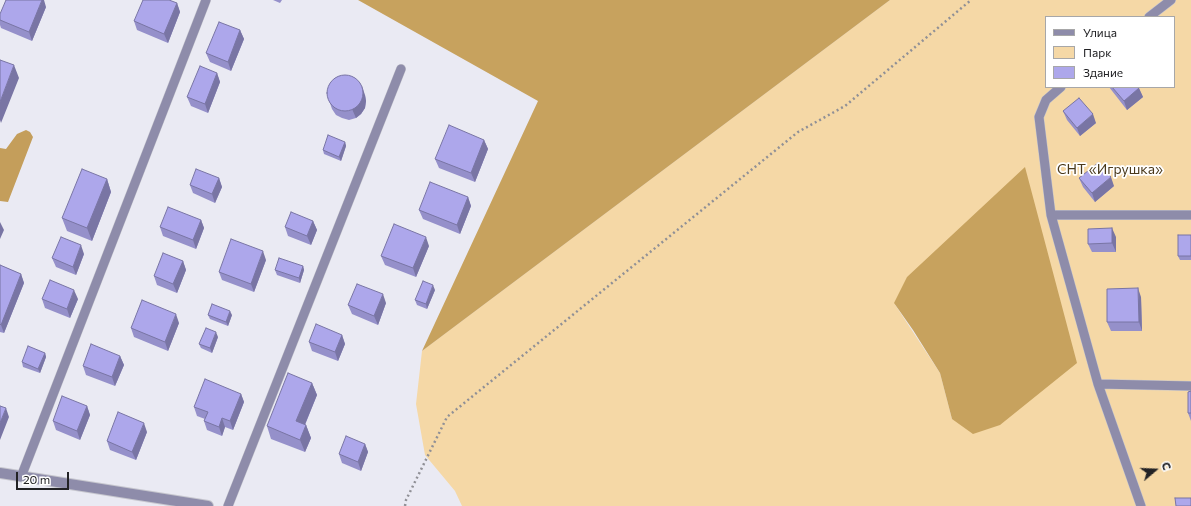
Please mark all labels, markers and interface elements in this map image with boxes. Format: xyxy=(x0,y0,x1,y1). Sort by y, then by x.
legend xyxy=(1045,16,1175,88)
text: Улица xyxy=(1083,25,1117,39)
text: Парк xyxy=(1083,45,1112,59)
text: Здание xyxy=(1083,65,1123,79)
park label: СНТ «Игрушка» xyxy=(1057,161,1163,177)
north arrow xyxy=(1135,450,1175,490)
text: С xyxy=(1159,460,1174,472)
scale bar xyxy=(18,464,71,490)
text: 20 m xyxy=(23,472,50,486)

